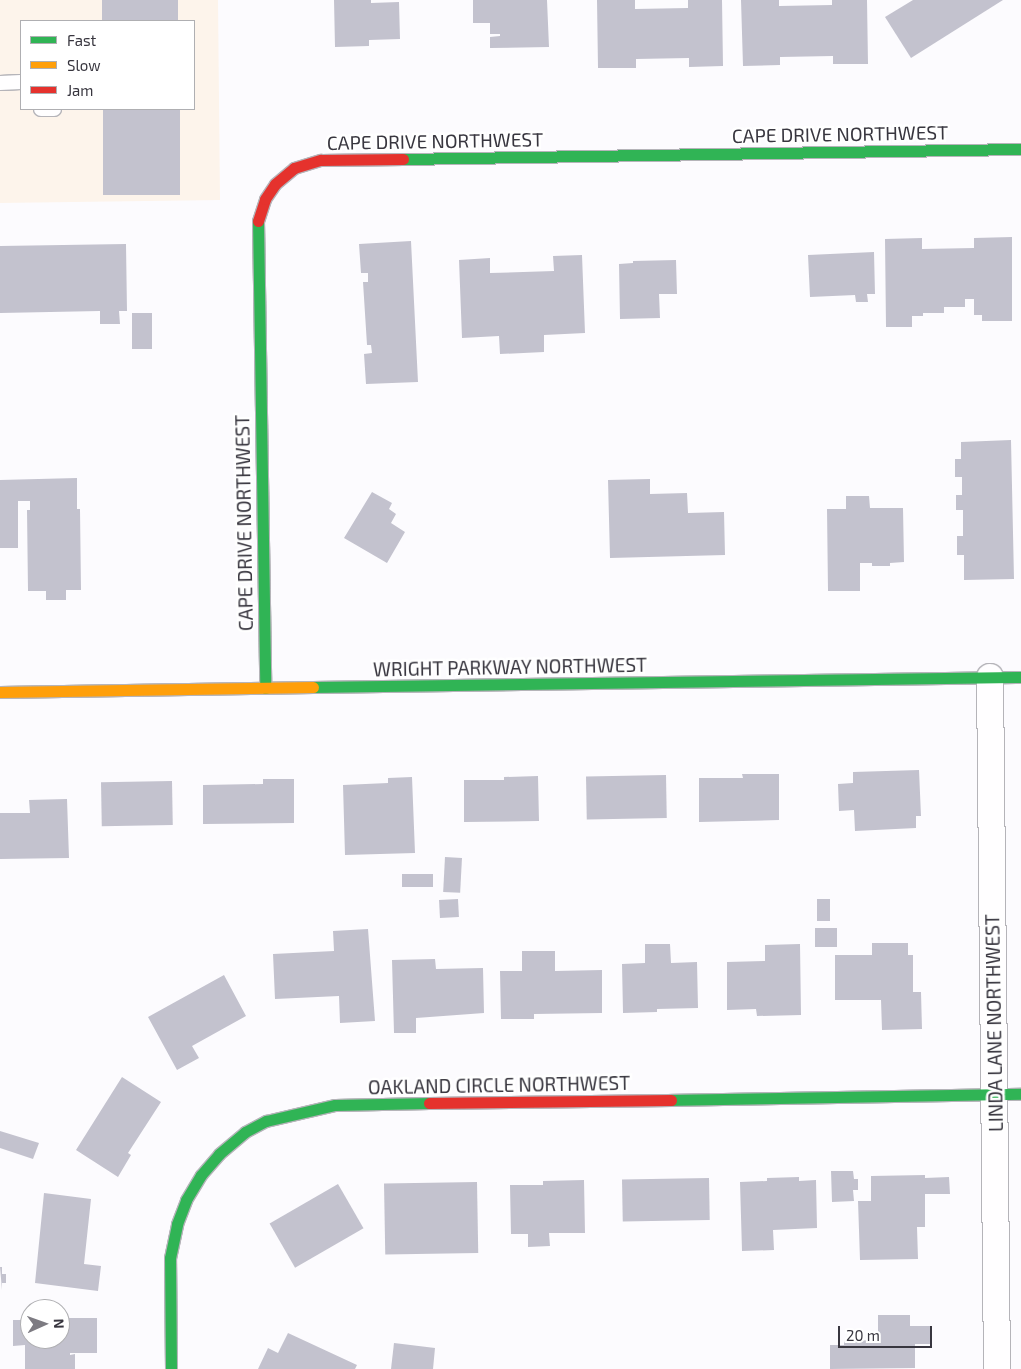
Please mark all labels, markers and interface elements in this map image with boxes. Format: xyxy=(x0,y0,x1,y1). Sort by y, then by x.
legend xyxy=(20,20,195,110)
text: Fast xyxy=(67,31,96,49)
text: Slow xyxy=(67,56,101,74)
text: Jam xyxy=(67,81,93,99)
street label: CAPE DRIVE NORTHWEST xyxy=(732,121,948,147)
street label: CAPE DRIVE NORTHWEST xyxy=(327,128,543,154)
street label: CAPE DRIVE NORTHWEST xyxy=(231,415,257,631)
street label: WRIGHT PARKWAY NORTHWEST xyxy=(372,653,648,681)
street label: LINDA LANE NORTHWEST xyxy=(981,914,1007,1132)
street label: OAKLAND CIRCLE NORTHWEST xyxy=(368,1071,630,1099)
north arrow xyxy=(20,1299,70,1349)
scale bar xyxy=(841,1316,935,1348)
text: N xyxy=(51,1318,68,1329)
text: 20 m xyxy=(846,1326,880,1344)

